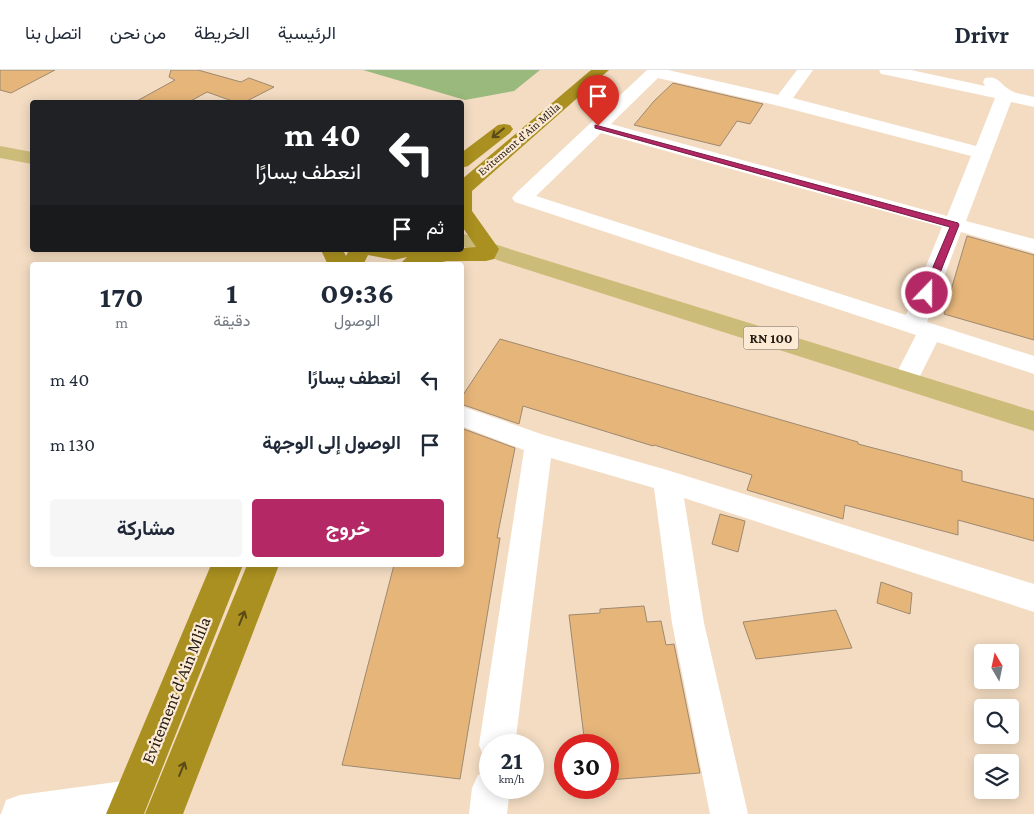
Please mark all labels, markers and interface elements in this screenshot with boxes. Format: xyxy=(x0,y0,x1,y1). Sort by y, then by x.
text: Drivr xyxy=(954,21,1009,48)
text: اتصل بنا xyxy=(25,23,82,43)
text: من نحن xyxy=(110,23,166,43)
text: الخريطة xyxy=(194,23,250,43)
text: الرئيسية xyxy=(278,23,336,43)
pin xyxy=(577,75,619,126)
icon: arrive xyxy=(584,82,612,110)
street label: Evitement d'Ain Mlila xyxy=(475,99,563,179)
text: 40 m xyxy=(284,115,361,154)
icon: left xyxy=(379,120,444,185)
one-way arrow xyxy=(491,128,505,138)
text: انعطف يسارًا xyxy=(255,159,361,184)
icon: arrive xyxy=(388,215,416,243)
text: ثم xyxy=(426,217,444,238)
position arrow xyxy=(900,266,952,318)
text: 1 xyxy=(226,276,237,309)
text: 09:36 xyxy=(320,276,394,309)
text: 170 xyxy=(100,280,143,313)
text: دقيقة xyxy=(213,312,250,329)
text: الوصول xyxy=(334,312,380,329)
text: m xyxy=(115,314,128,331)
road number: RN 100 xyxy=(744,326,798,350)
icon: left xyxy=(416,366,444,394)
text: انعطف يسارًا xyxy=(307,367,401,388)
text: 40 m xyxy=(50,369,89,390)
icon: arrive xyxy=(416,431,444,459)
text: الوصول إلى الوجهة xyxy=(262,432,401,453)
text: 130 m xyxy=(50,434,95,455)
button: مشاركة xyxy=(50,499,242,557)
button: خروج xyxy=(252,499,444,557)
one-way arrow xyxy=(238,611,248,626)
street label: Evitement d'Ain Mlila xyxy=(137,614,215,766)
north arrow xyxy=(974,644,1019,689)
map controls xyxy=(974,644,1019,799)
button: search xyxy=(974,699,1019,744)
speed limit sign: 30 xyxy=(554,734,619,799)
text: 21 xyxy=(500,747,523,774)
button: layers xyxy=(974,754,1019,799)
one-way arrow xyxy=(178,762,187,777)
text: km/h xyxy=(499,772,524,786)

